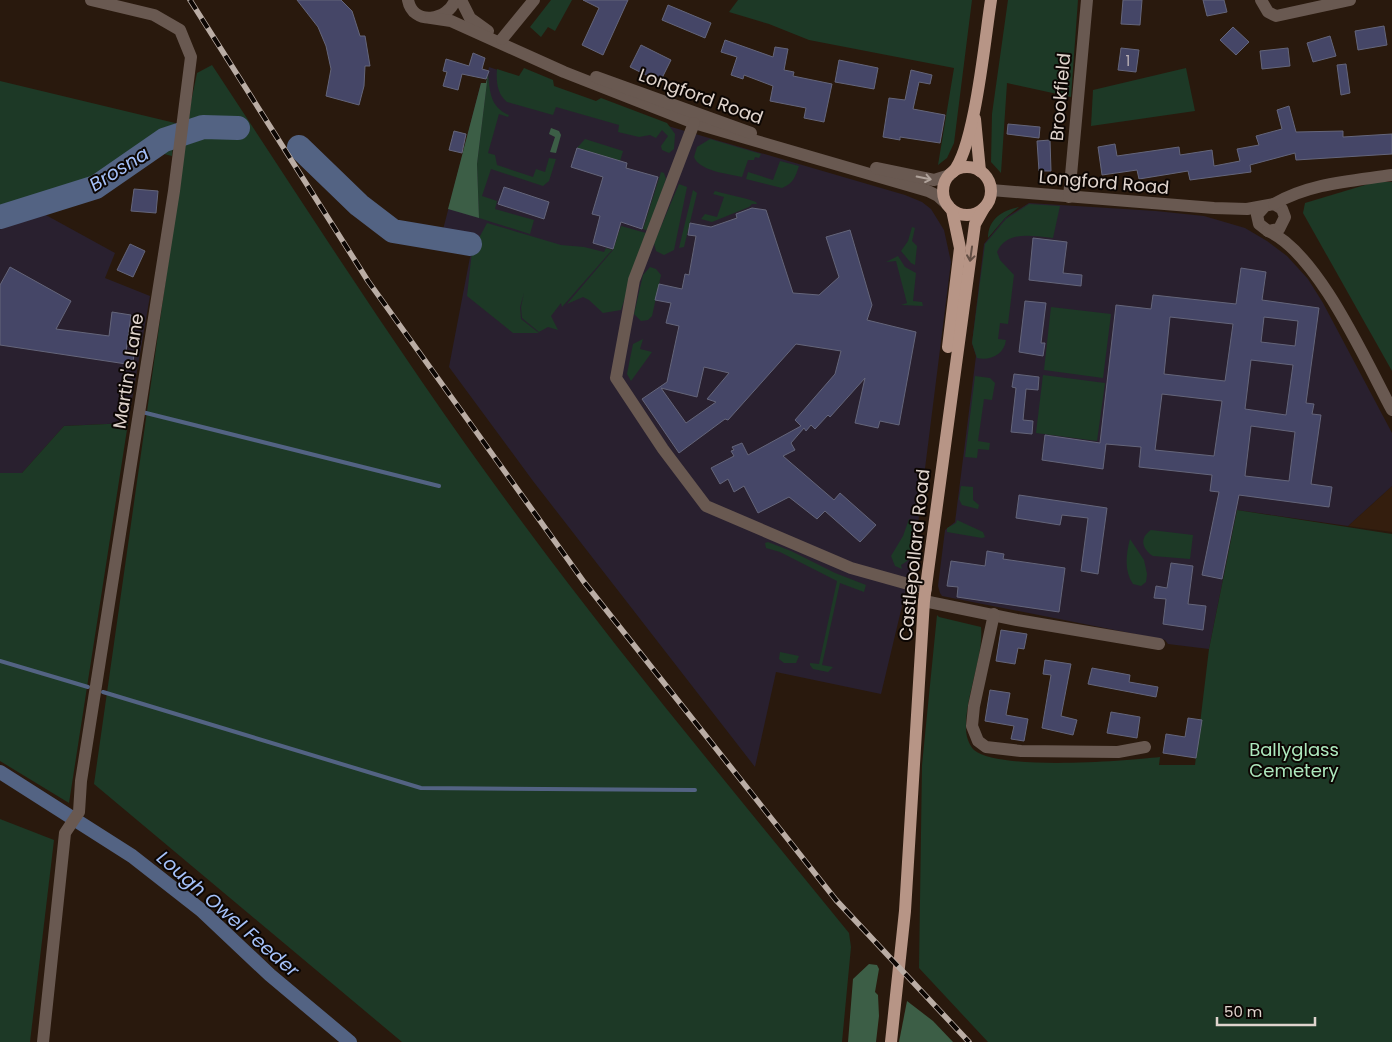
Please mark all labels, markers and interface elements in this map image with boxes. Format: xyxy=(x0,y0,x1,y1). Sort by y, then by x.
house number: 1 xyxy=(1126,50,1130,71)
street label: Brookfield xyxy=(1044,52,1076,142)
street label: Longford Road xyxy=(635,62,767,130)
water label: Brosna xyxy=(84,140,154,198)
street label: Longford Road xyxy=(1038,164,1170,200)
one-way arrow xyxy=(915,173,931,183)
one-way arrow xyxy=(965,245,975,261)
street label: Martin's Lane xyxy=(107,311,149,431)
street label: Castlepollard Road xyxy=(893,468,935,642)
park label: Ballyglass Cemetery xyxy=(1249,737,1339,783)
water label: Lough Owel Feeder xyxy=(151,845,306,984)
scale bar xyxy=(1217,994,1314,1026)
text: 50 m xyxy=(1224,1001,1262,1022)

